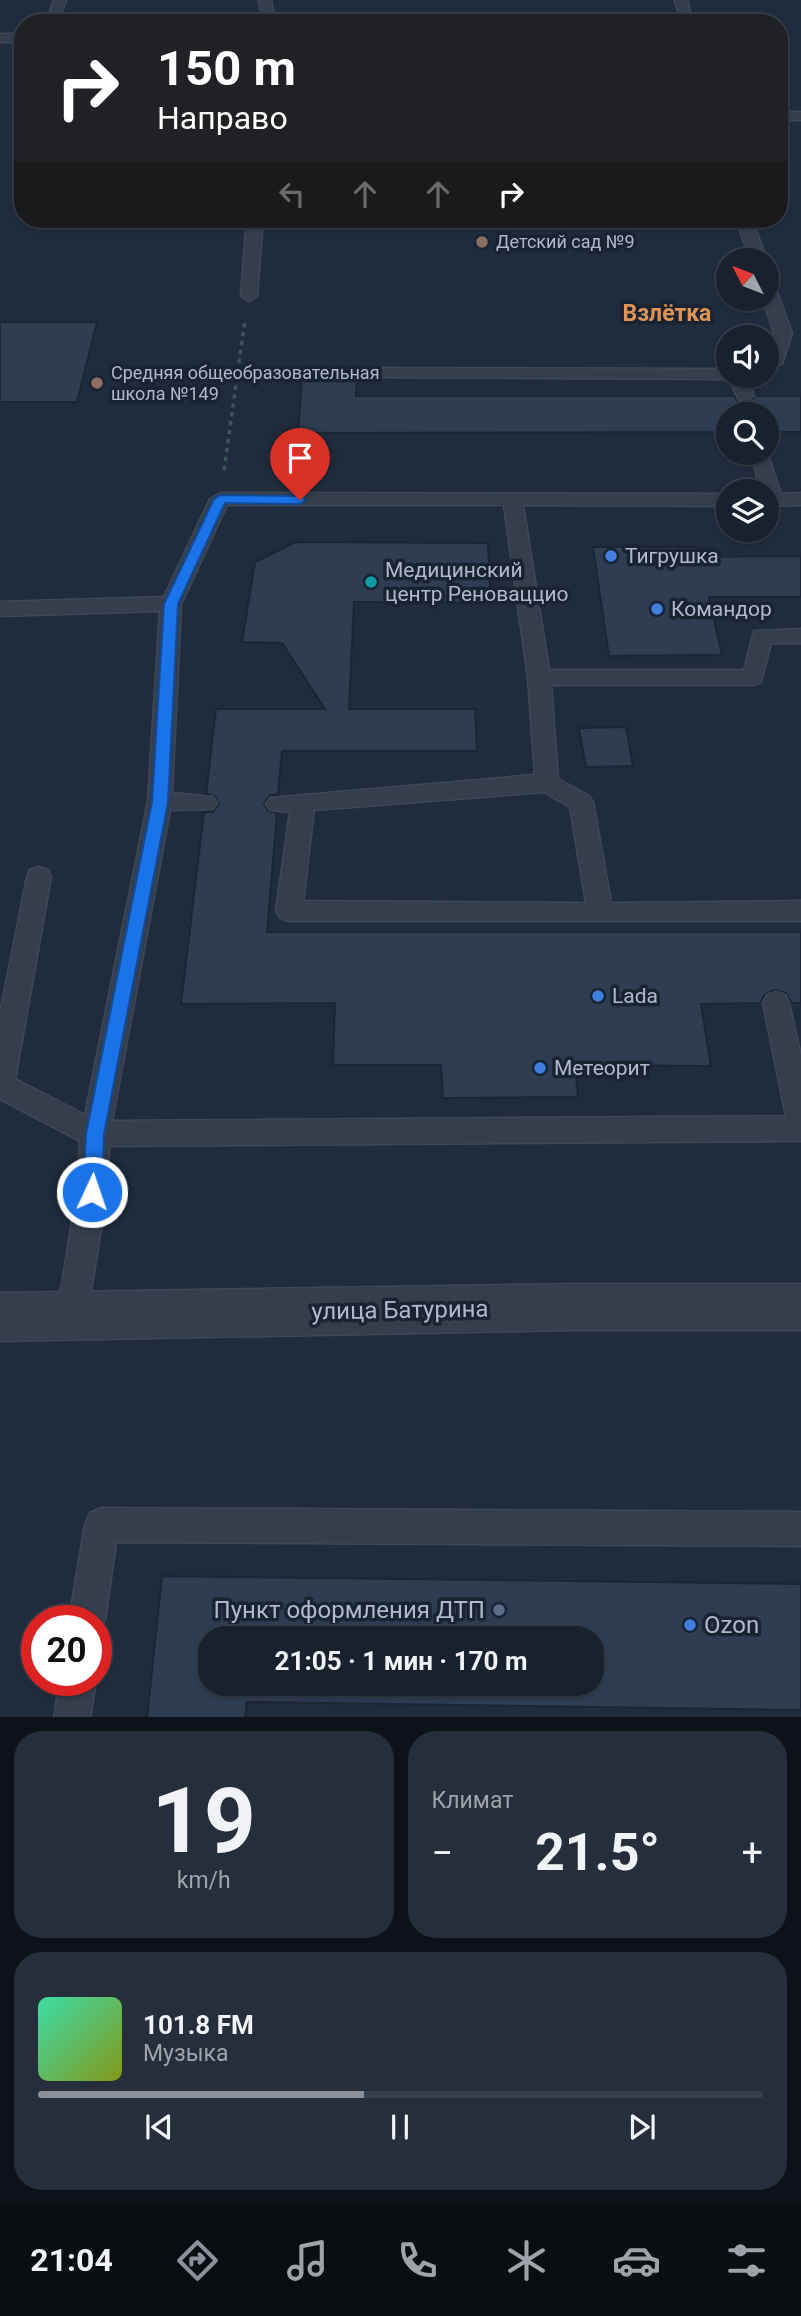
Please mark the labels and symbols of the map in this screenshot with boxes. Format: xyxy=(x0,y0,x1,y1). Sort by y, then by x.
place label: Детский сад №9 xyxy=(496,231,635,252)
marker: Детский сад №9 xyxy=(474,234,490,250)
north arrow xyxy=(716,248,779,312)
district label: Взлётка xyxy=(623,300,711,327)
place label: Средняя общеобразовательная школа №149 xyxy=(111,362,380,404)
marker: Средняя общеобразовательная школа №149 xyxy=(89,375,105,391)
pin xyxy=(270,428,330,500)
place label: Тигрушка xyxy=(625,544,719,568)
marker: Тигрушка xyxy=(603,548,619,564)
place label: Медицинский центр Реноваццио xyxy=(385,558,569,606)
marker: Медицинский центр Реноваццио xyxy=(363,574,379,590)
place label: Командор xyxy=(671,597,772,621)
marker: Командор xyxy=(649,601,665,617)
place label: Lada xyxy=(612,984,658,1008)
marker: Lada xyxy=(590,988,606,1004)
place label: Метеорит xyxy=(554,1056,650,1080)
marker: Метеорит xyxy=(532,1060,548,1076)
position arrow xyxy=(55,1155,129,1229)
street label: улица Батурина xyxy=(311,1294,489,1326)
place label: Пункт оформления ДТП xyxy=(214,1596,485,1624)
marker: Пункт оформления ДТП xyxy=(491,1602,507,1618)
speed limit sign: 20 xyxy=(21,1605,112,1696)
place label: Ozon xyxy=(704,1611,759,1639)
marker: Ozon xyxy=(682,1617,698,1633)

